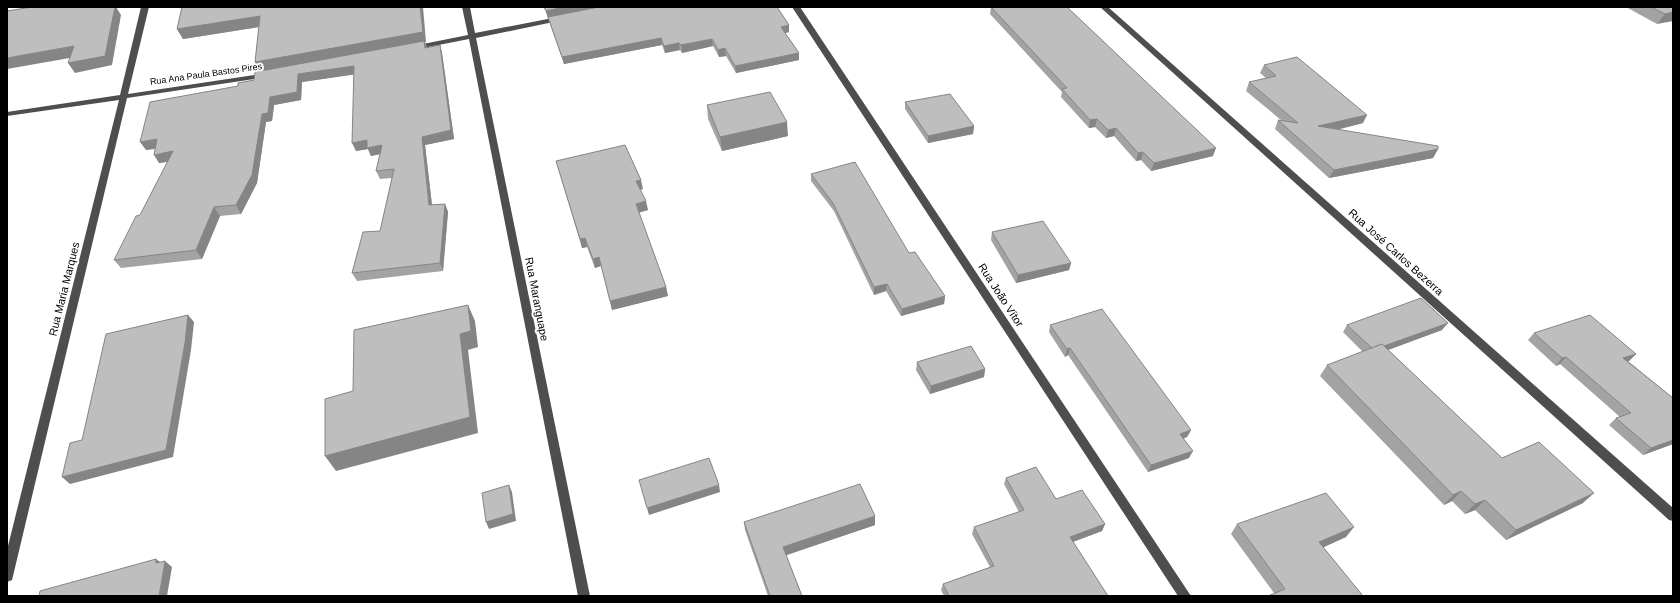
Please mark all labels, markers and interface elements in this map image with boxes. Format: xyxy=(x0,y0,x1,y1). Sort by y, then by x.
street label: Rua Ana Paula Bastos Pires xyxy=(149,61,263,87)
street label: Rua José Carlos Bezerra xyxy=(1346,206,1446,298)
street label: Rua Maria Marques xyxy=(46,240,82,337)
street label: Rua Maranguape xyxy=(523,256,551,342)
street label: Rua João Vítor xyxy=(976,261,1026,329)

